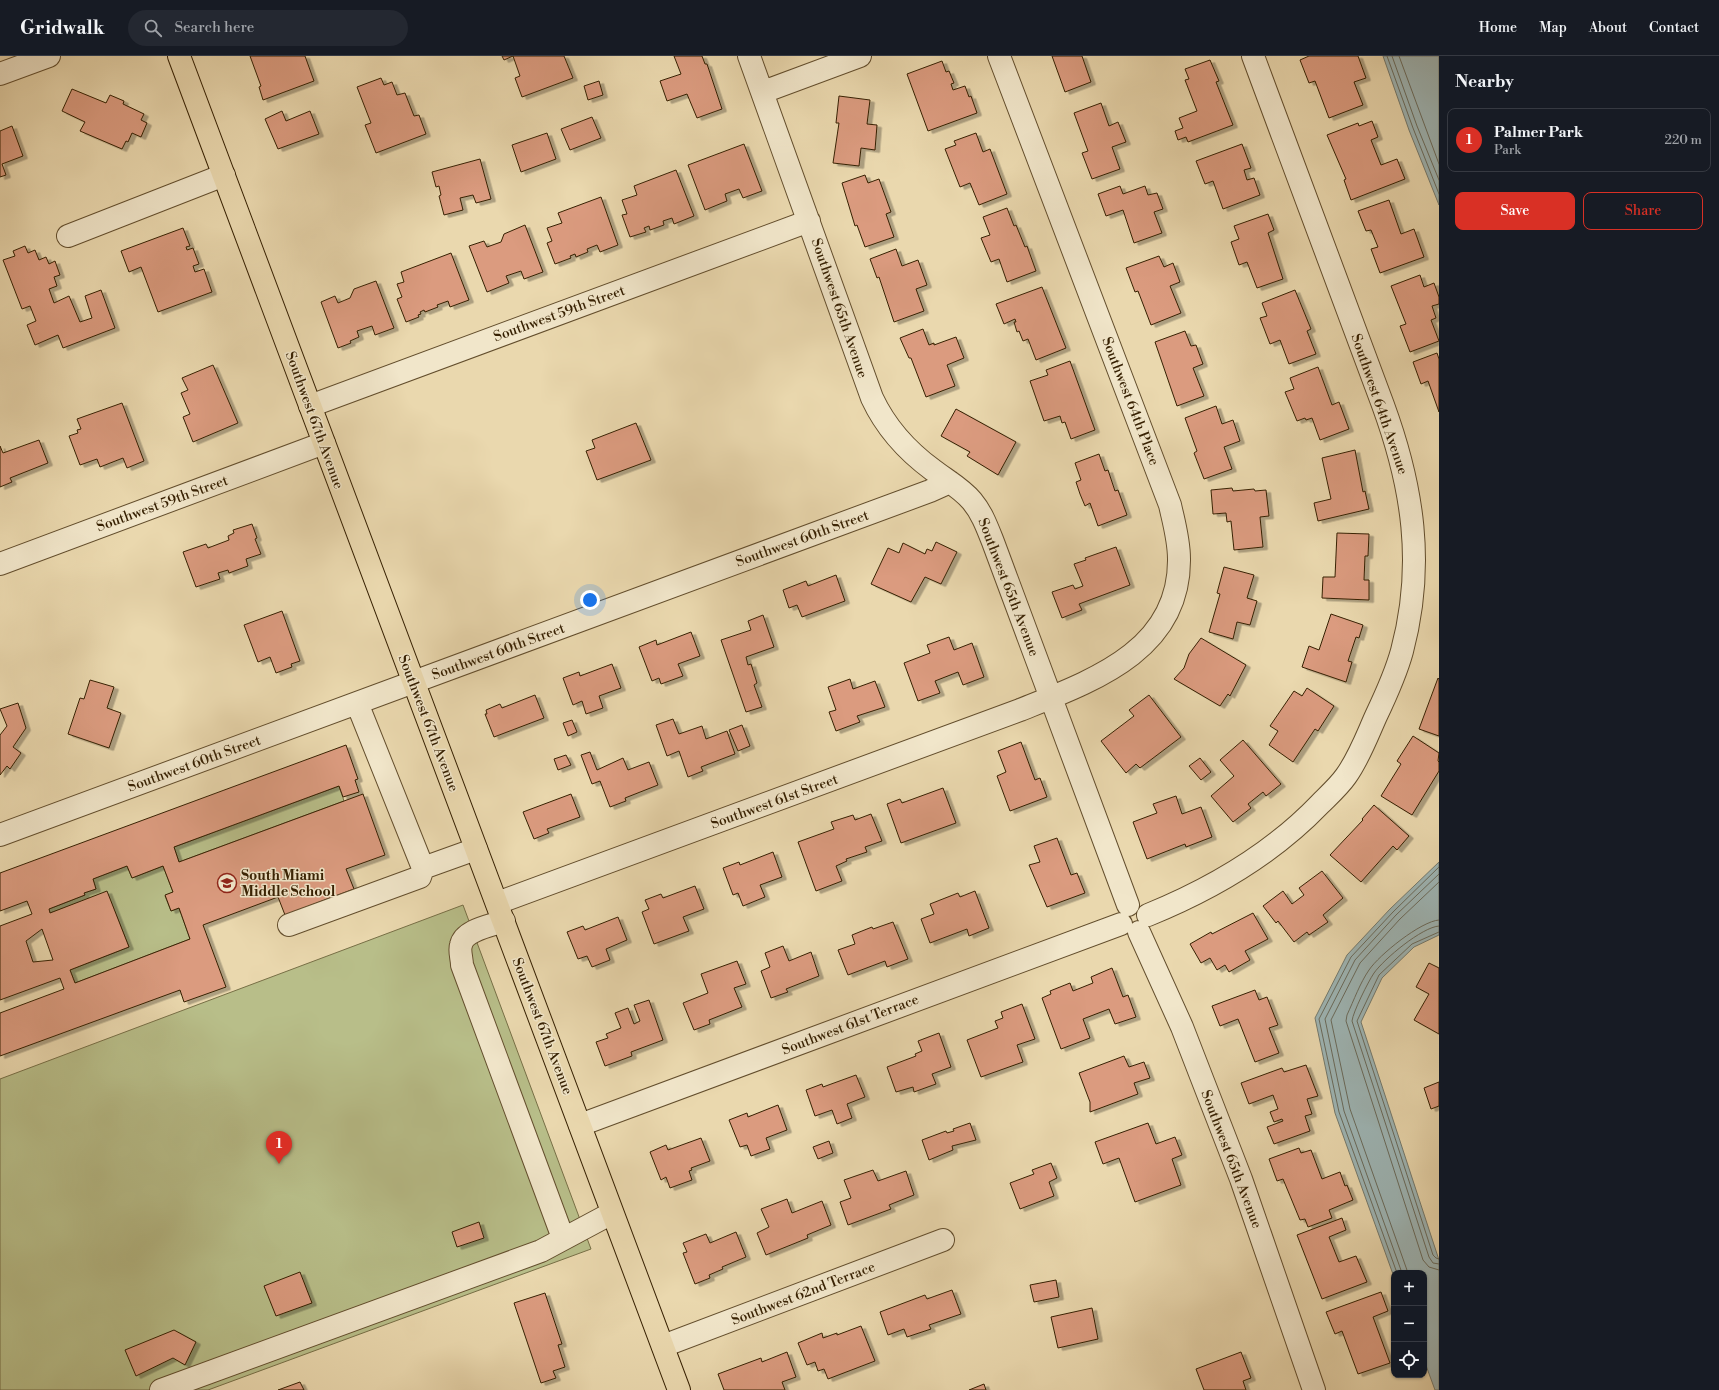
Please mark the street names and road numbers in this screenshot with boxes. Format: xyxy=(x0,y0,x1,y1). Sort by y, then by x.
street label: Southwest 65th Avenue xyxy=(807,236,871,381)
street label: Southwest 59th Street xyxy=(491,282,628,346)
street label: Southwest 64th Avenue xyxy=(1347,332,1412,477)
street label: Southwest 64th Place xyxy=(1097,334,1163,468)
street label: Southwest 67th Avenue xyxy=(281,349,347,492)
street label: Southwest 59th Street xyxy=(94,472,231,536)
street label: Southwest 60th Street xyxy=(733,507,871,571)
street label: Southwest 65th Avenue xyxy=(973,516,1043,659)
street label: Southwest 60th Street xyxy=(429,620,567,684)
street label: Southwest 67th Avenue xyxy=(394,652,463,794)
street label: Southwest 60th Street xyxy=(125,732,263,796)
street label: Southwest 61st Street xyxy=(708,771,841,833)
street label: Southwest 67th Avenue xyxy=(508,955,577,1097)
street label: Southwest 61st Terrace xyxy=(779,990,921,1059)
street label: Southwest 65th Avenue xyxy=(1196,1088,1266,1231)
street label: Southwest 62nd Terrace xyxy=(729,1258,878,1330)

